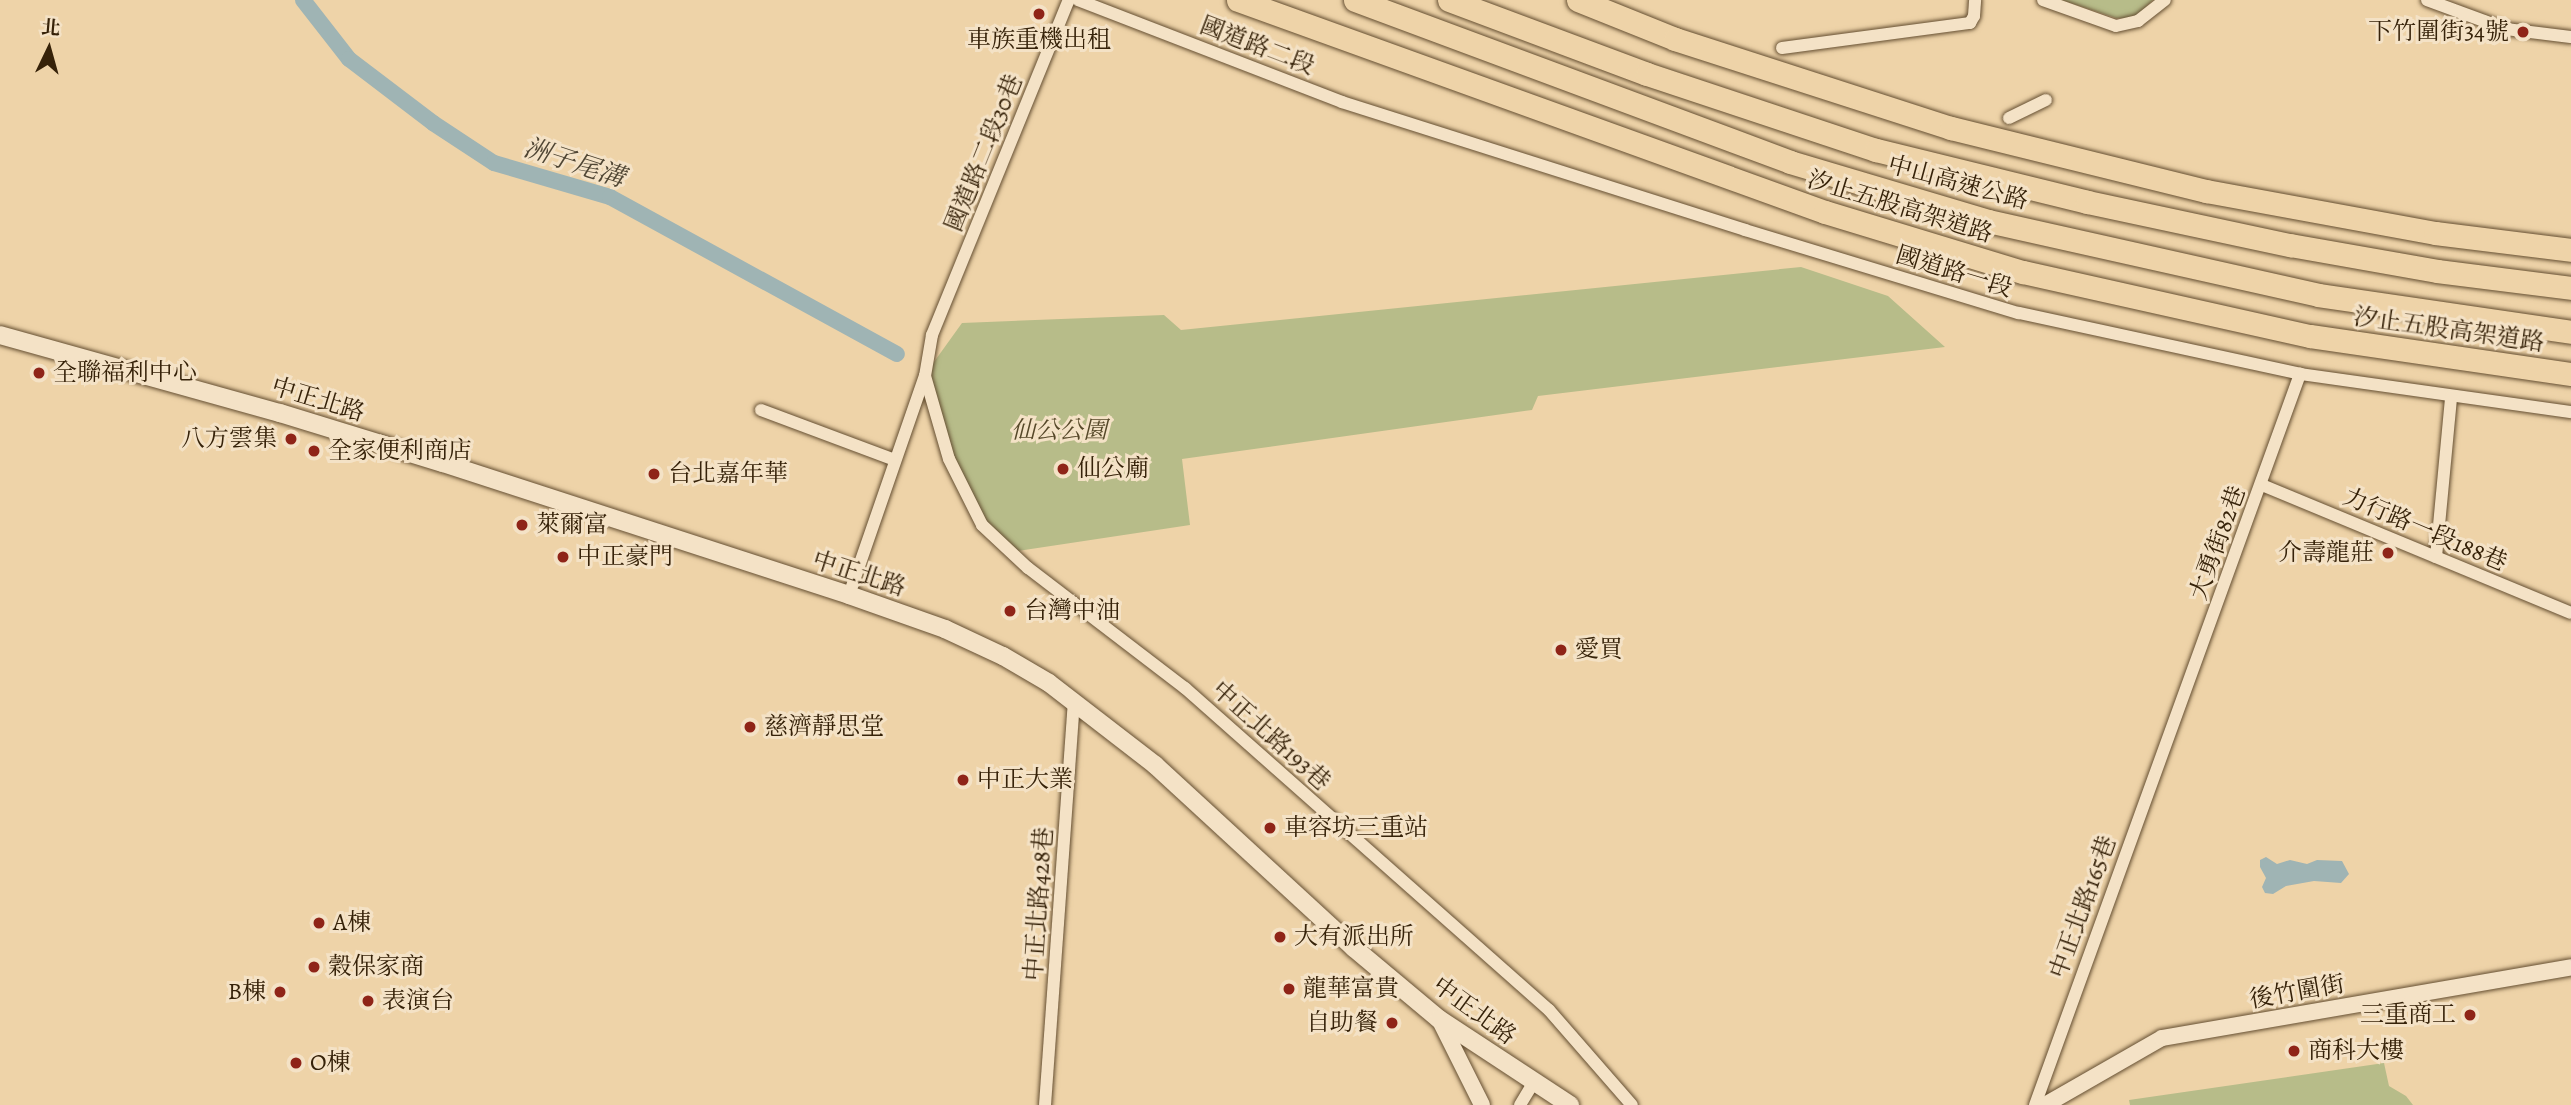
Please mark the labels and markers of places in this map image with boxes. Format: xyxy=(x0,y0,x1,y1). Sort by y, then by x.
marker: 車族重機出租 xyxy=(1031,6,1047,22)
place label: 下竹圍街34號 xyxy=(2368,18,2509,46)
marker: 下竹圍街34號 xyxy=(2515,24,2531,40)
place label: 車族重機出租 xyxy=(967,26,1111,54)
place label: 全聯福利中心 xyxy=(53,359,197,387)
marker: 全聯福利中心 xyxy=(31,365,47,381)
place label: 八方雲集 xyxy=(181,425,277,453)
marker: 八方雲集 xyxy=(283,431,299,447)
place label: 全家便利商店 xyxy=(328,437,472,465)
marker: 全家便利商店 xyxy=(306,443,322,459)
place label: 仙公廟 xyxy=(1077,455,1149,483)
place label: 台北嘉年華 xyxy=(668,460,788,488)
marker: 仙公廟 xyxy=(1055,461,1071,477)
marker: 台北嘉年華 xyxy=(646,466,662,482)
place label: 萊爾富 xyxy=(536,511,608,539)
marker: 萊爾富 xyxy=(514,517,530,533)
place label: 介壽龍莊 xyxy=(2278,539,2374,567)
place label: 中正豪門 xyxy=(577,543,673,571)
marker: 介壽龍莊 xyxy=(2380,545,2396,561)
marker: 中正豪門 xyxy=(555,549,571,565)
place label: 台灣中油 xyxy=(1024,597,1120,625)
marker: 台灣中油 xyxy=(1002,603,1018,619)
place label: 愛買 xyxy=(1575,636,1623,664)
marker: 愛買 xyxy=(1553,642,1569,658)
place label: 慈濟靜思堂 xyxy=(764,713,884,741)
marker: 慈濟靜思堂 xyxy=(742,719,758,735)
place label: 中正大業 xyxy=(977,766,1073,794)
marker: 中正大業 xyxy=(955,772,971,788)
place label: 車容坊三重站 xyxy=(1284,814,1428,842)
marker: 車容坊三重站 xyxy=(1262,820,1278,836)
place label: A棟 xyxy=(333,909,371,937)
marker: A棟 xyxy=(311,915,327,931)
place label: 大有派出所 xyxy=(1294,923,1414,951)
marker: 大有派出所 xyxy=(1272,929,1288,945)
place label: 穀保家商 xyxy=(328,953,424,981)
marker: 穀保家商 xyxy=(306,959,322,975)
place label: 龍華富貴 xyxy=(1303,975,1399,1003)
place label: B棟 xyxy=(228,978,266,1006)
marker: 龍華富貴 xyxy=(1281,981,1297,997)
marker: B棟 xyxy=(272,984,288,1000)
place label: 表演台 xyxy=(382,987,454,1015)
marker: 表演台 xyxy=(360,993,376,1009)
place label: 三重商工 xyxy=(2360,1001,2456,1029)
marker: 三重商工 xyxy=(2462,1007,2478,1023)
place label: 自助餐 xyxy=(1306,1009,1378,1037)
marker: 自助餐 xyxy=(1384,1015,1400,1031)
place label: 商科大樓 xyxy=(2308,1037,2404,1065)
marker: 商科大樓 xyxy=(2286,1043,2302,1059)
place label: O棟 xyxy=(310,1049,351,1077)
marker: O棟 xyxy=(288,1055,304,1071)

